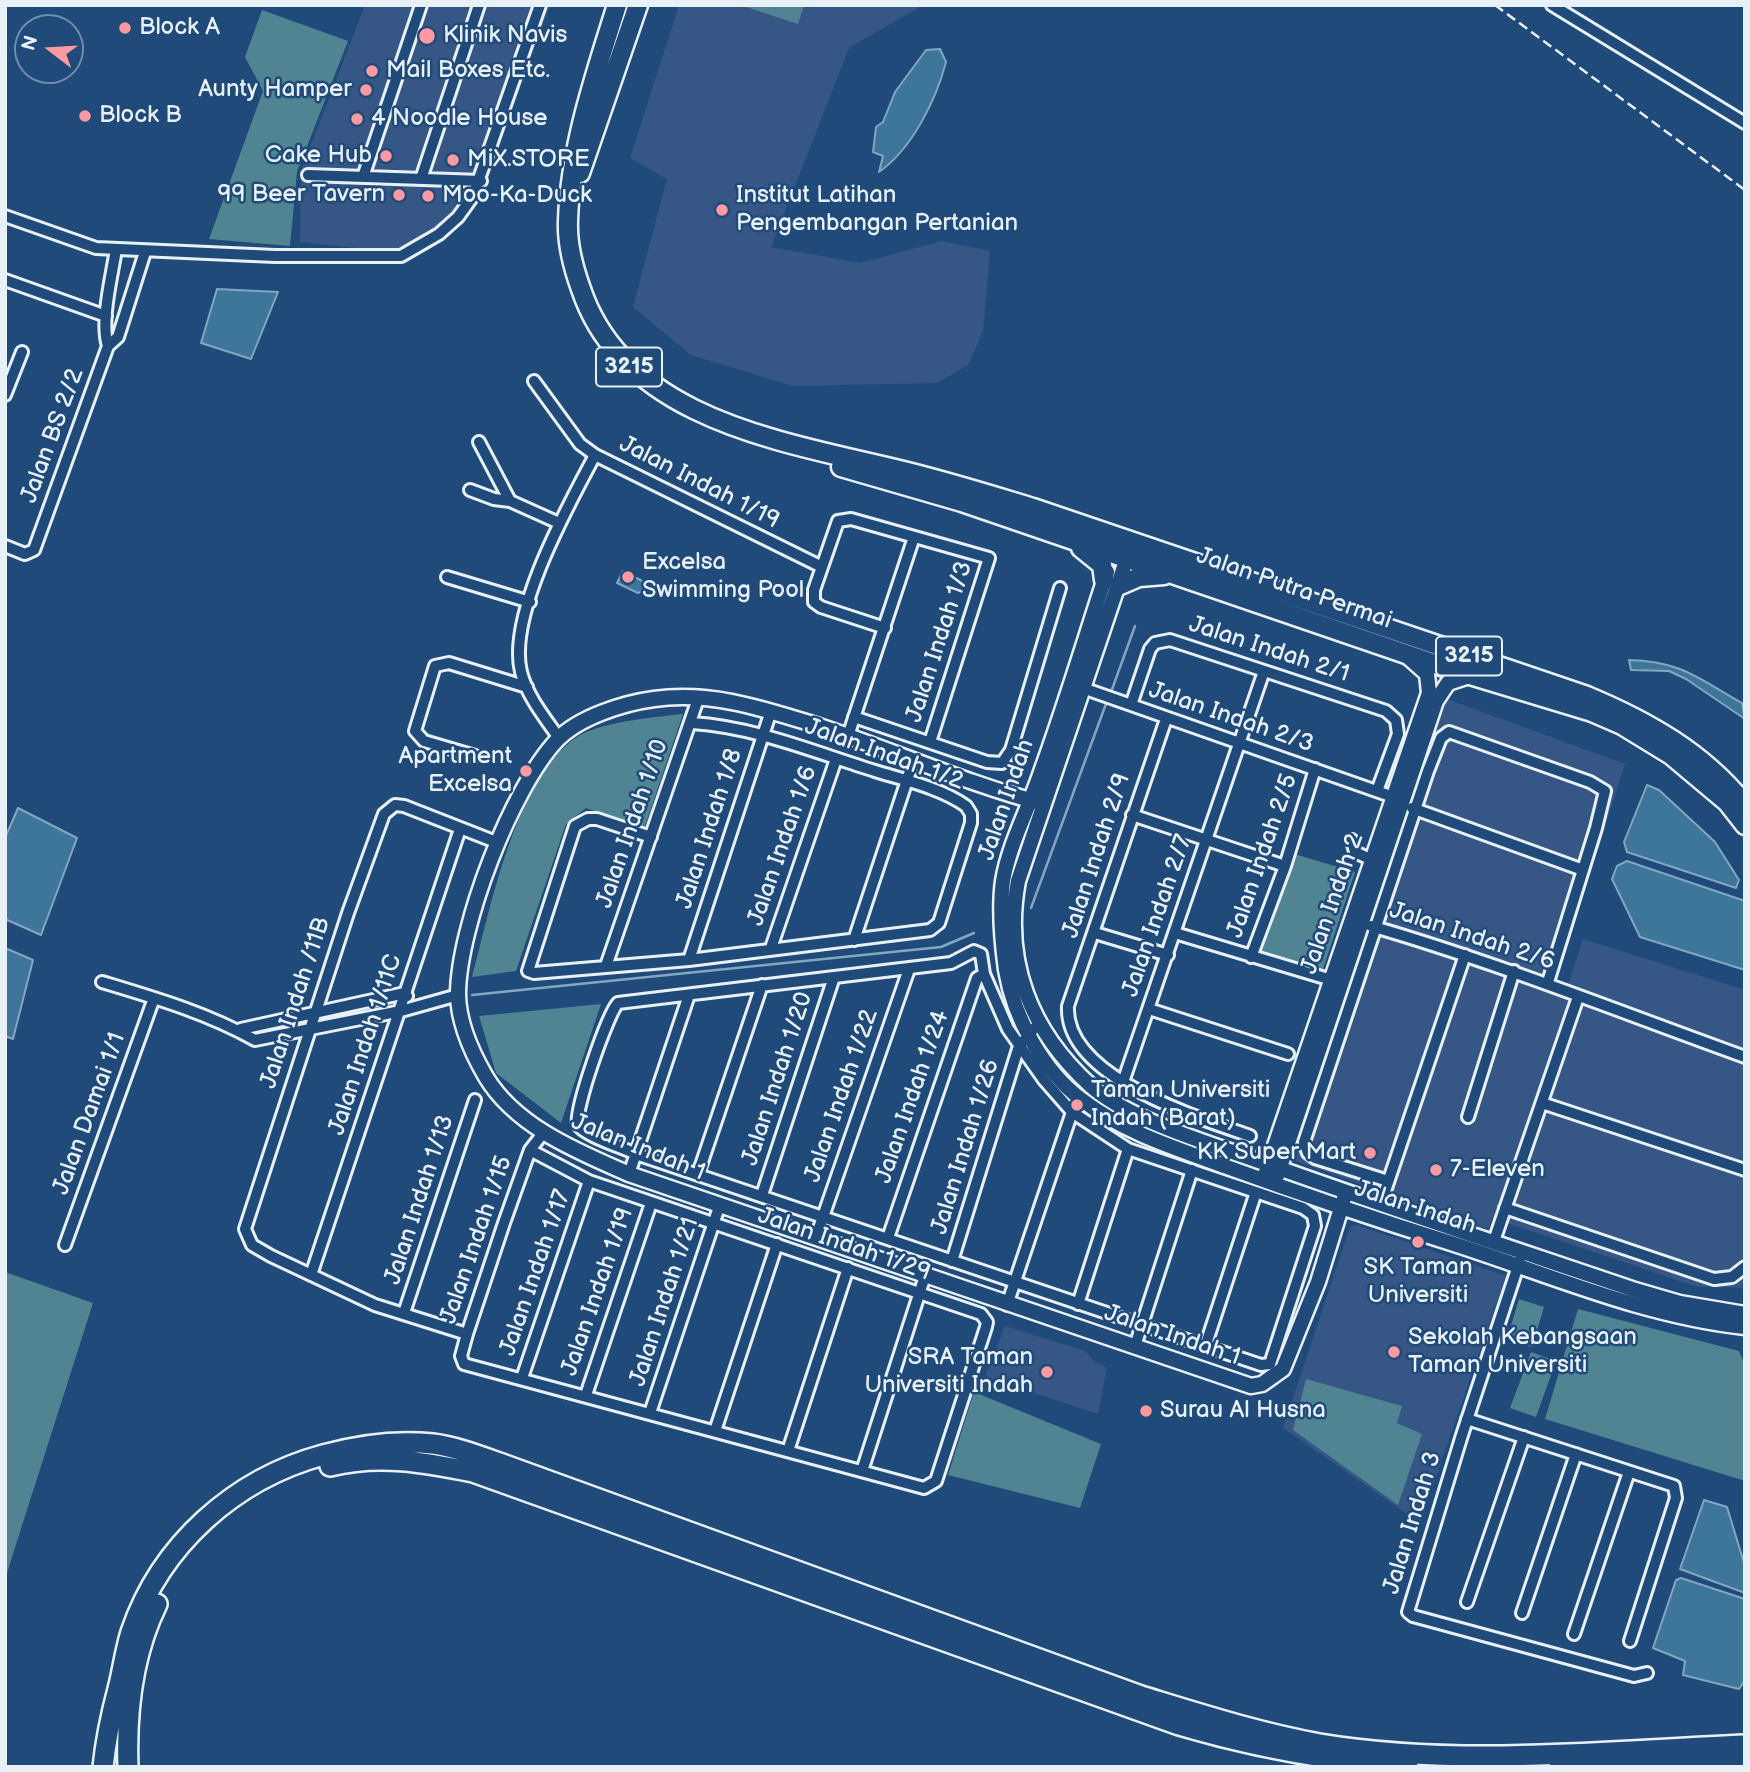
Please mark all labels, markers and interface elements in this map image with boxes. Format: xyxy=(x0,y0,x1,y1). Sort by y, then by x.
north arrow xyxy=(14,14,84,84)
place label: Block A xyxy=(139,14,220,42)
marker: Block A xyxy=(117,20,133,36)
place label: Klinik Navis xyxy=(443,22,567,50)
marker: Klinik Navis xyxy=(417,26,437,46)
text: N xyxy=(17,33,43,53)
place label: Mail Boxes Etc. xyxy=(386,57,550,85)
marker: Mail Boxes Etc. xyxy=(364,63,380,79)
place label: Aunty Hamper xyxy=(198,76,352,104)
marker: Aunty Hamper xyxy=(358,82,374,98)
place label: Block B xyxy=(99,102,182,130)
place label: 4 Noodle House xyxy=(371,105,547,133)
marker: Block B xyxy=(77,108,93,124)
marker: 4 Noodle House xyxy=(349,111,365,127)
place label: Cake Hub xyxy=(265,142,372,170)
place label: MiX.STORE xyxy=(467,146,590,174)
marker: Cake Hub xyxy=(378,148,394,164)
marker: MiX.STORE xyxy=(445,152,461,168)
place label: 99 Beer Tavern xyxy=(218,181,385,209)
place label: Moo-Ka-Duck xyxy=(442,182,592,210)
place label: Institut Latihan Pengembangan Pertanian xyxy=(736,182,1018,238)
marker: 99 Beer Tavern xyxy=(391,187,407,203)
marker: Moo-Ka-Duck xyxy=(420,188,436,204)
marker: Institut Latihan Pengembangan Pertanian xyxy=(714,202,730,218)
road number: 3215 xyxy=(596,348,662,386)
street label: Jalan BS 2/2 xyxy=(15,365,91,507)
street label: Jalan Indah 1/19 xyxy=(614,430,784,536)
street label: Jalan Putra Permai xyxy=(1193,542,1395,636)
place label: Excelsa Swimming Pool xyxy=(642,549,804,605)
street label: Jalan Indah 1/3 xyxy=(900,558,980,726)
marker: Excelsa Swimming Pool xyxy=(620,569,636,585)
street label: Jalan Indah 2/1 xyxy=(1185,611,1353,689)
road number: 3215 xyxy=(1436,636,1502,676)
street label: Jalan Indah 2/3 xyxy=(1145,676,1317,760)
street label: Jalan Indah 1/2 xyxy=(801,713,967,797)
street label: Jalan Indah 1/10 xyxy=(591,736,675,912)
street label: Jalan Indah xyxy=(973,736,1041,864)
place label: Apartment Excelsa xyxy=(399,743,512,799)
street label: Jalan Indah 1/8 xyxy=(671,745,749,913)
street label: Jalan Indah 1/6 xyxy=(742,762,824,930)
marker: Apartment Excelsa xyxy=(518,763,534,779)
street label: Jalan Indah 2/9 xyxy=(1057,770,1137,942)
street label: Jalan Indah 2/5 xyxy=(1222,770,1304,942)
street label: Jalan Indah 2 xyxy=(1296,830,1370,978)
street label: Jalan Indah 2/7 xyxy=(1117,831,1199,1001)
street label: Jalan Indah 2/6 xyxy=(1386,897,1558,977)
street label: Jalan Indah /11B xyxy=(255,914,337,1092)
street label: Jalan Indah 1/11C xyxy=(323,951,409,1139)
street label: Jalan Indah 1/20 xyxy=(736,989,820,1169)
street label: Jalan Indah 1/22 xyxy=(799,1006,885,1186)
street label: Jalan Indah 1/24 xyxy=(870,1007,956,1187)
street label: Jalan Damai 1/1 xyxy=(47,1029,133,1199)
street label: Jalan Indah 1/26 xyxy=(926,1056,1006,1238)
place label: Taman Universiti Indah (Barat) xyxy=(1091,1077,1270,1133)
marker: Taman Universiti Indah (Barat) xyxy=(1069,1097,1085,1113)
street label: Jalan Indah 1 xyxy=(567,1108,709,1188)
street label: Jalan Indah 1/13 xyxy=(379,1112,461,1288)
place label: KK Super Mart xyxy=(1197,1139,1356,1167)
marker: KK Super Mart xyxy=(1362,1145,1378,1161)
street label: Jalan Indah 1/15 xyxy=(435,1152,519,1328)
place label: 7-Eleven xyxy=(1450,1156,1545,1184)
marker: 7-Eleven xyxy=(1428,1162,1444,1178)
street label: Jalan Indah xyxy=(1351,1175,1479,1241)
street label: Jalan Indah 1/17 xyxy=(494,1186,578,1360)
street label: Jalan Indah 1/29 xyxy=(754,1202,934,1288)
street label: Jalan Indah 1/19 xyxy=(556,1204,640,1380)
street label: Jalan Indah 1/21 xyxy=(624,1214,706,1390)
marker: SK Taman Universiti xyxy=(1410,1234,1426,1250)
place label: SK Taman Universiti xyxy=(1364,1254,1472,1310)
street label: Jalan Indah 1 xyxy=(1100,1299,1244,1373)
place label: Sekolah Kebangsaan Taman Universiti xyxy=(1408,1324,1637,1380)
place label: SRA Taman Universiti Indah xyxy=(864,1344,1033,1400)
marker: Sekolah Kebangsaan Taman Universiti xyxy=(1386,1344,1402,1360)
marker: SRA Taman Universiti Indah xyxy=(1039,1364,1055,1380)
place label: Surau Al Husna xyxy=(1160,1397,1326,1425)
marker: Surau Al Husna xyxy=(1138,1403,1154,1419)
street label: Jalan Indah 3 xyxy=(1378,1448,1448,1598)

